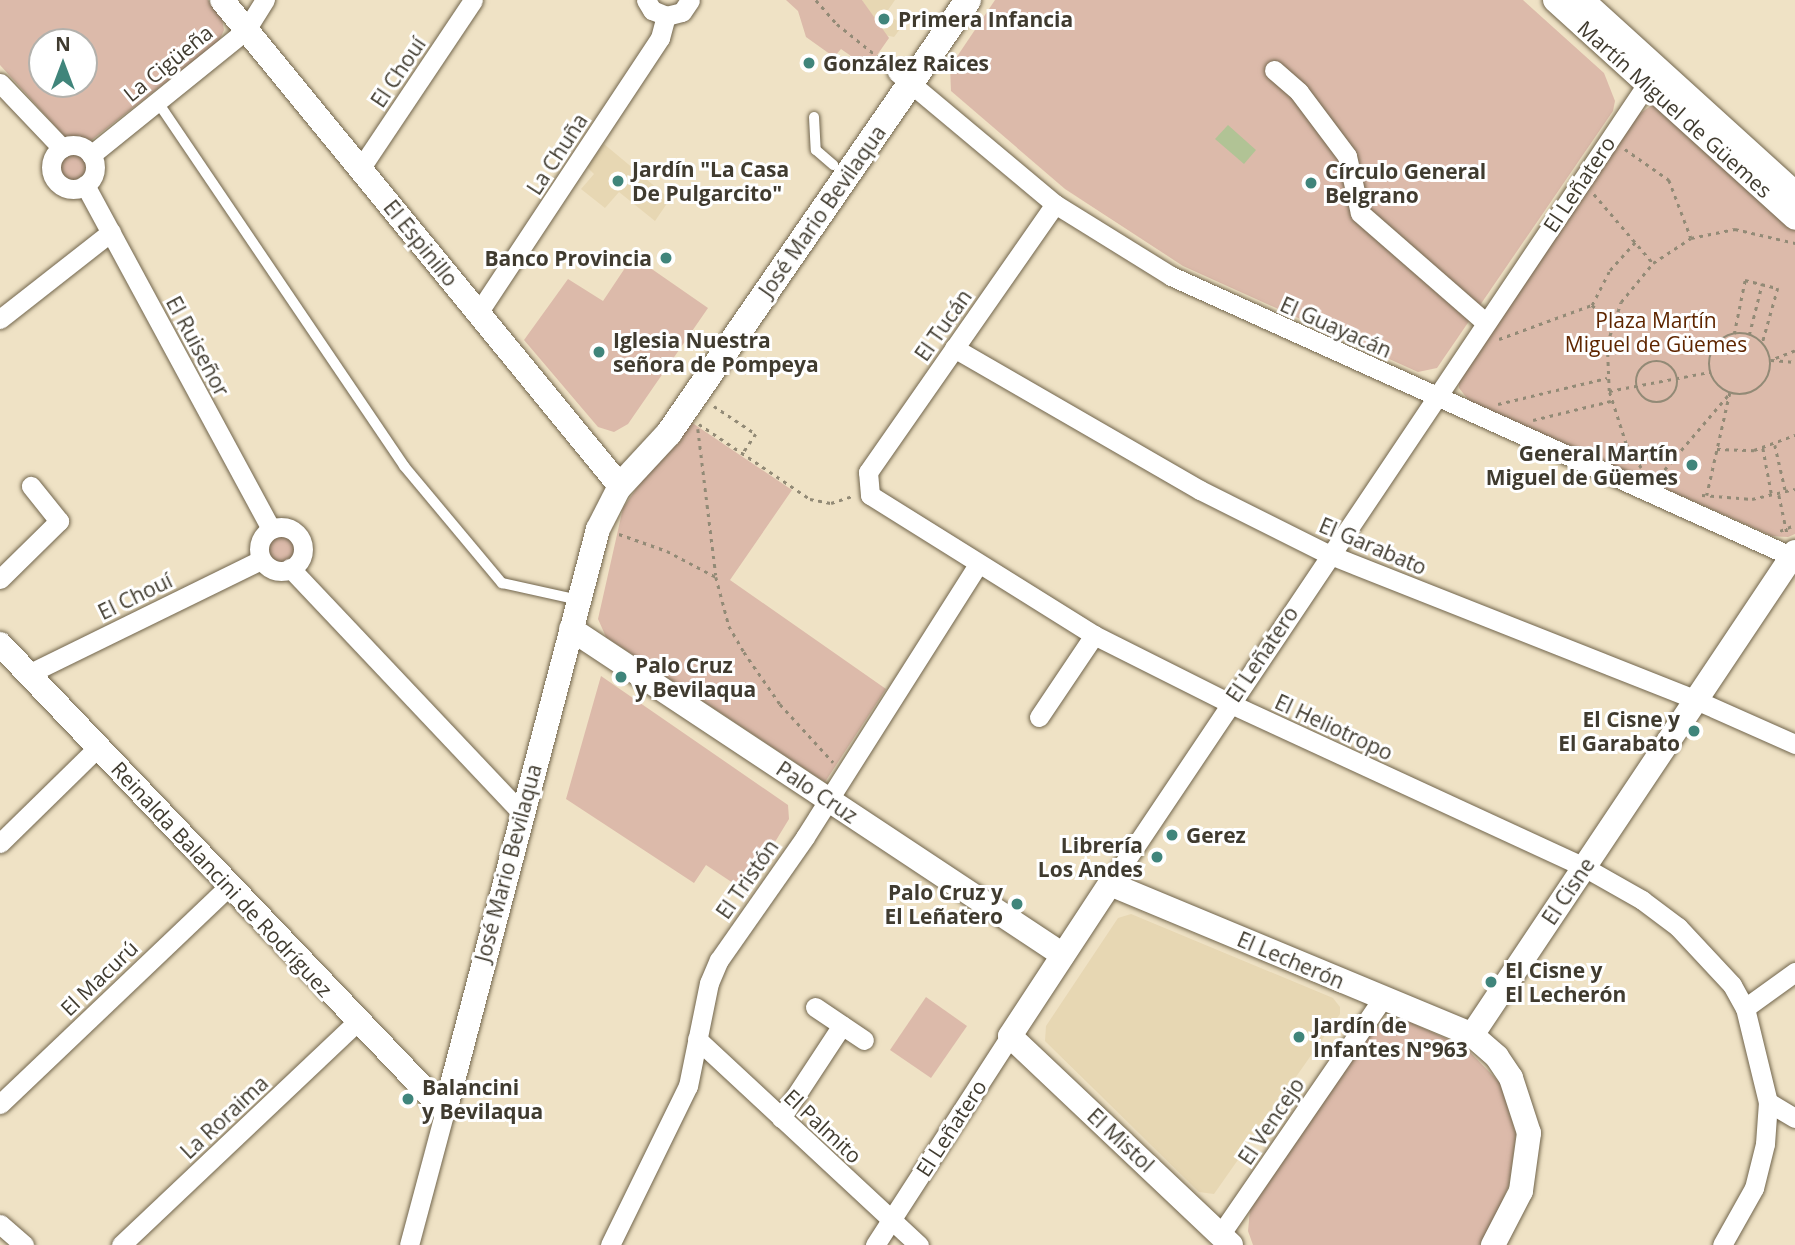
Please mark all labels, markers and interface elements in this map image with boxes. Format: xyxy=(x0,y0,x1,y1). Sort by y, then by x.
place label: Primera Infancia xyxy=(898,6,1073,32)
marker: Primera Infancia xyxy=(876,11,892,27)
street label: Martín Miguel de Güemes xyxy=(1573,15,1777,203)
street label: La Cigüeña xyxy=(118,19,218,107)
north arrow xyxy=(28,28,98,98)
text: N xyxy=(55,31,71,57)
street label: El Chouí xyxy=(365,32,431,112)
place label: González Raices xyxy=(823,50,989,76)
marker: González Raices xyxy=(801,55,817,71)
street label: La Chuña xyxy=(521,109,593,199)
street label: José Mario Bevilaqua xyxy=(753,120,891,302)
street label: El Leñatero xyxy=(1538,131,1620,237)
place label: Jardín "La Casa De Pulgarcito" xyxy=(632,156,789,206)
place label: Círculo General Belgrano xyxy=(1325,158,1486,208)
marker: Jardín "La Casa De Pulgarcito" xyxy=(610,173,626,189)
marker: Círculo General Belgrano xyxy=(1303,175,1319,191)
street label: El Espinillo xyxy=(379,195,463,291)
place label: Banco Provincia xyxy=(484,245,652,271)
marker: Banco Provincia xyxy=(658,250,674,266)
street label: El Tucán xyxy=(909,284,977,366)
street label: El Guayacán xyxy=(1277,291,1395,363)
street label: El Ruiseñor xyxy=(161,292,235,400)
park label: Plaza Martín Miguel de Güemes xyxy=(1565,307,1747,357)
place label: Iglesia Nuestra señora de Pompeya xyxy=(613,327,819,377)
marker: Iglesia Nuestra señora de Pompeya xyxy=(591,344,607,360)
place label: General Martín Miguel de Güemes xyxy=(1486,440,1678,490)
marker: General Martín Miguel de Güemes xyxy=(1684,457,1700,473)
street label: El Garabato xyxy=(1315,512,1431,580)
street label: El Chouí xyxy=(94,567,176,625)
street label: El Leñatero xyxy=(1221,601,1303,707)
place label: Palo Cruz y Bevilaqua xyxy=(635,652,756,702)
marker: Palo Cruz y Bevilaqua xyxy=(613,669,629,685)
street label: El Heliotropo xyxy=(1271,689,1397,765)
place label: El Cisne y El Garabato xyxy=(1558,706,1680,756)
marker: El Cisne y El Garabato xyxy=(1686,723,1702,739)
street label: Reinalda Balancini de Rodríguez xyxy=(106,756,338,1002)
street label: Palo Cruz xyxy=(772,756,862,828)
street label: José Mario Bevilaqua xyxy=(469,761,547,965)
place label: Gerez xyxy=(1186,822,1246,848)
marker: Gerez xyxy=(1164,827,1180,843)
place label: Librería Los Andes xyxy=(1038,832,1143,882)
street label: El Tristón xyxy=(711,835,783,923)
marker: Librería Los Andes xyxy=(1149,849,1165,865)
street label: El Cisne xyxy=(1536,853,1600,929)
place label: Palo Cruz y El Leñatero xyxy=(885,879,1003,929)
marker: Palo Cruz y El Leñatero xyxy=(1009,896,1025,912)
street label: El Lecherón xyxy=(1234,926,1348,994)
street label: El Macurú xyxy=(55,935,143,1021)
place label: El Cisne y El Lecherón xyxy=(1505,957,1626,1007)
marker: El Cisne y El Lecherón xyxy=(1483,974,1499,990)
place label: Jardín de Infantes N°963 xyxy=(1313,1012,1468,1062)
marker: Jardín de Infantes N°963 xyxy=(1291,1029,1307,1045)
street label: La Roraima xyxy=(175,1070,273,1164)
street label: El Vencejo xyxy=(1233,1073,1309,1169)
place label: Balancini y Bevilaqua xyxy=(422,1074,543,1124)
street label: El Leñatero xyxy=(910,1075,992,1181)
street label: El Palmito xyxy=(779,1084,867,1168)
marker: Balancini y Bevilaqua xyxy=(400,1091,416,1107)
street label: El Mistol xyxy=(1082,1103,1160,1177)

